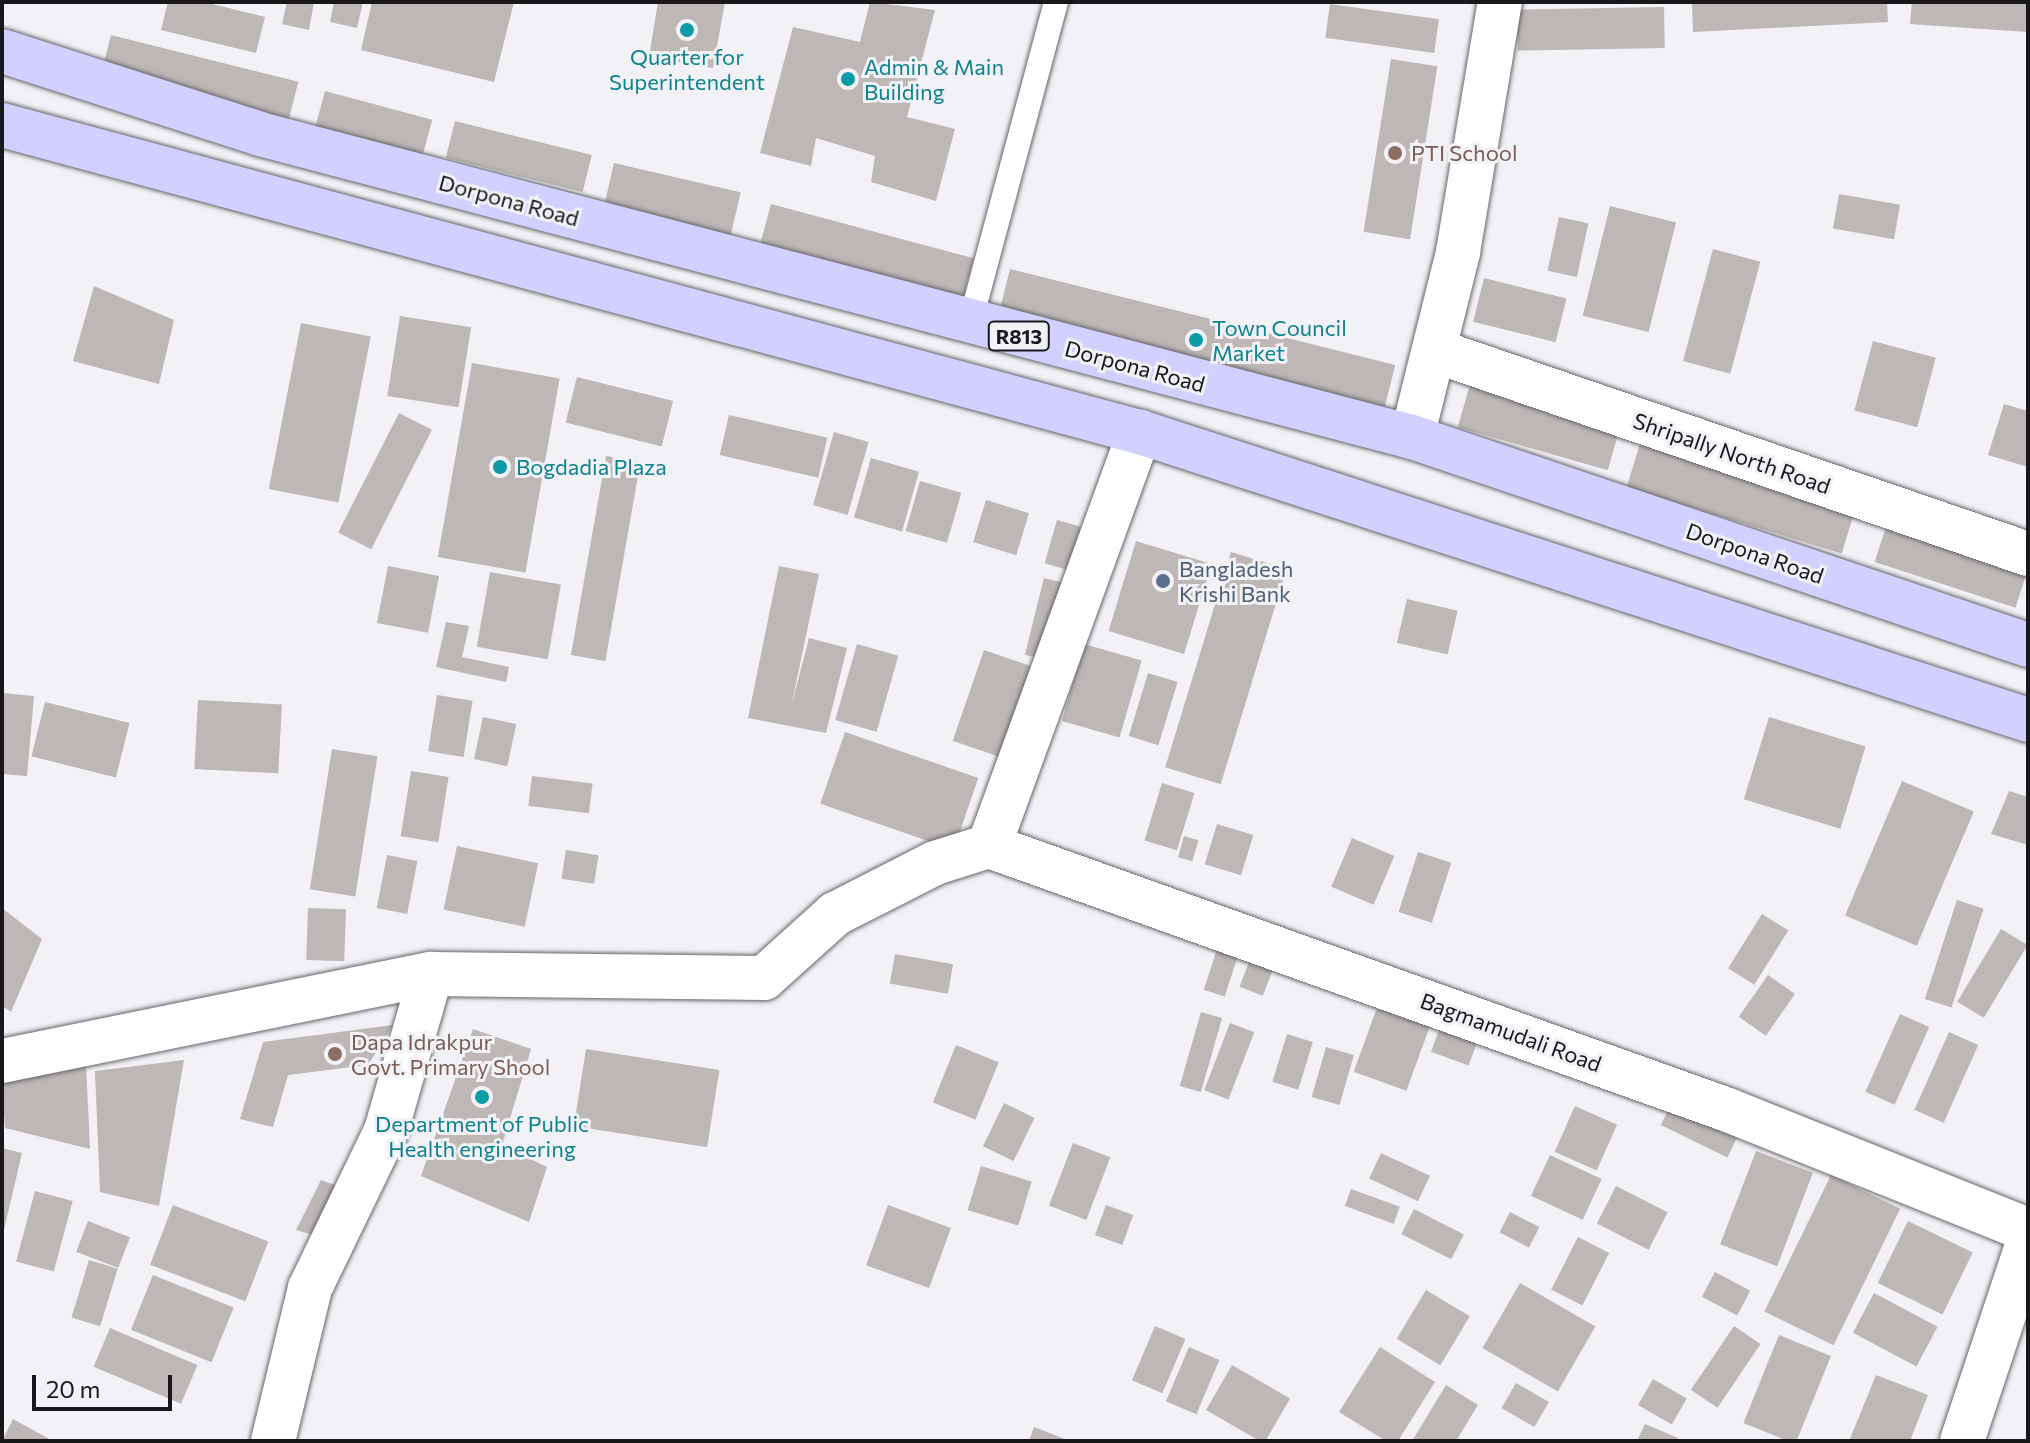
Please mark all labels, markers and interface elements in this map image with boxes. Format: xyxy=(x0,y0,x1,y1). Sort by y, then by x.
marker: Quarter for Superintendent xyxy=(678,21,696,39)
place label: Quarter for Superintendent xyxy=(609,43,765,94)
place label: Admin & Main Building xyxy=(864,53,1004,104)
marker: Admin & Main Building xyxy=(839,70,857,88)
place label: PTI School xyxy=(1411,140,1518,166)
marker: PTI School xyxy=(1386,144,1404,162)
street label: Dorpona Road xyxy=(436,169,582,231)
place label: Town Council Market xyxy=(1212,314,1347,366)
road number: R813 xyxy=(987,320,1051,352)
marker: Town Council Market xyxy=(1187,331,1205,349)
street label: Dorpona Road xyxy=(1062,335,1208,397)
street label: Shripally North Road xyxy=(1630,407,1834,499)
place label: Bogdadia Plaza xyxy=(516,454,667,480)
marker: Bogdadia Plaza xyxy=(491,458,509,476)
street label: Dorpona Road xyxy=(1683,517,1827,589)
place label: Bangladesh Krishi Bank xyxy=(1179,555,1293,606)
marker: Bangladesh Krishi Bank xyxy=(1154,572,1172,590)
street label: Bagmamudali Road xyxy=(1417,987,1605,1077)
place label: Dapa Idrakpur Govt. Primary Shool xyxy=(351,1028,550,1080)
marker: Dapa Idrakpur Govt. Primary Shool xyxy=(326,1045,344,1063)
marker: Department of Public Health engineering xyxy=(473,1088,491,1106)
place label: Department of Public Health engineering xyxy=(375,1110,589,1162)
scale bar xyxy=(36,1359,176,1409)
text: 20 m xyxy=(46,1374,100,1403)

